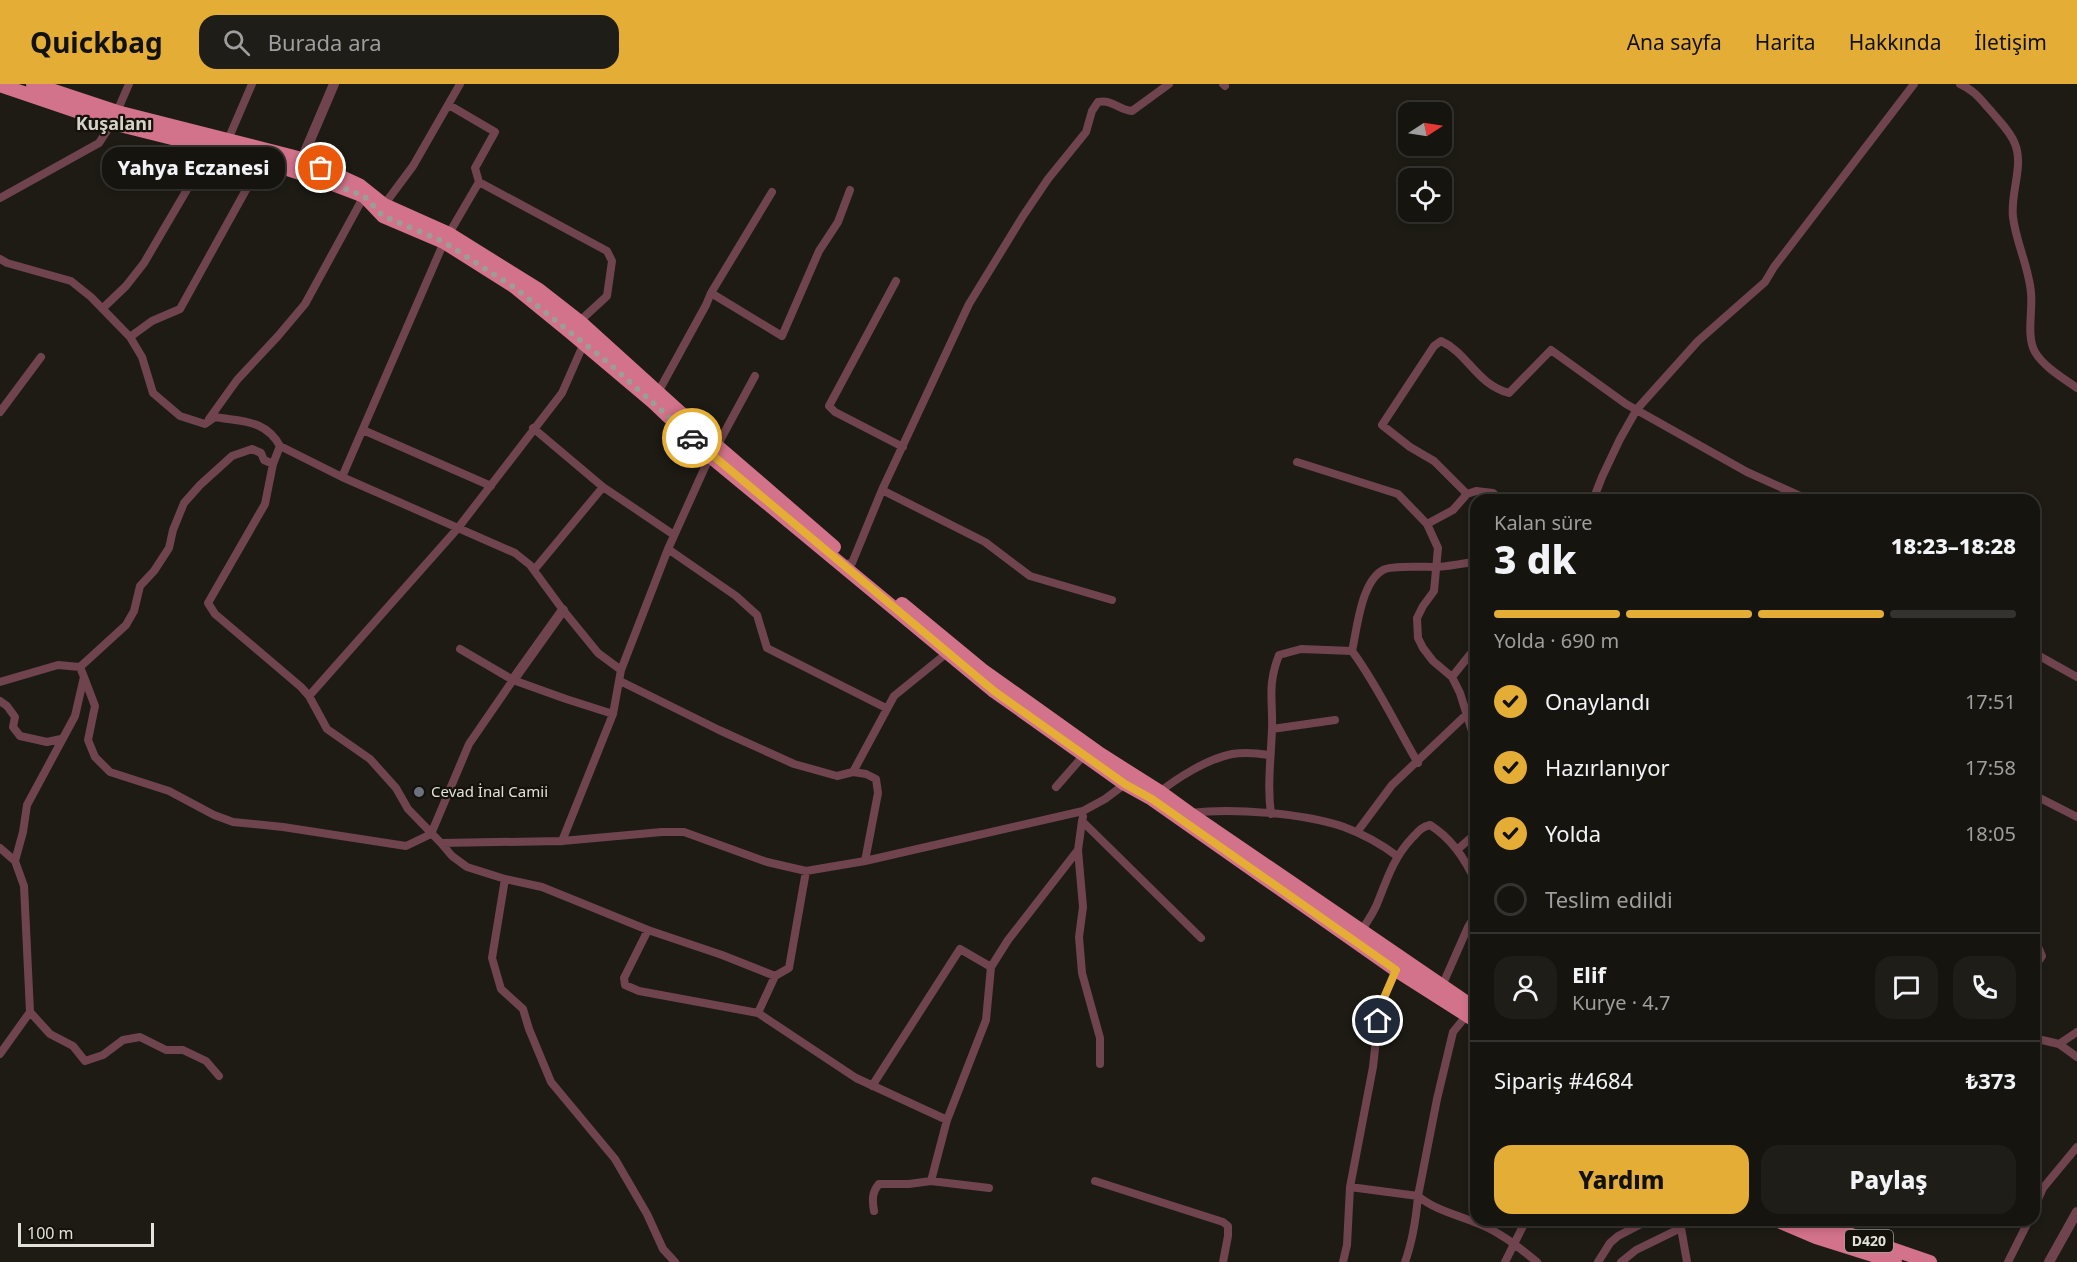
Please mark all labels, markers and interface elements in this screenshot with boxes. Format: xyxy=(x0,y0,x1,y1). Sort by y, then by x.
search box xyxy=(199,15,619,69)
text: Quickbag xyxy=(30,23,163,61)
icon: search xyxy=(220,26,253,59)
text: Burada ara xyxy=(268,27,382,57)
text: Ana sayfa xyxy=(1627,28,1722,56)
text: Harita xyxy=(1755,28,1816,56)
text: Hakkında xyxy=(1849,28,1942,56)
text: İletişim xyxy=(1975,28,2047,56)
north arrow xyxy=(1398,102,1452,156)
map controls xyxy=(1398,102,1452,222)
district label: Kuşalanı xyxy=(76,111,152,135)
pin xyxy=(295,142,346,193)
callout: Yahya Eczanesi xyxy=(102,147,285,189)
icon: bag xyxy=(304,151,337,184)
text: Yahya Eczanesi xyxy=(118,154,269,181)
button: locate xyxy=(1398,168,1452,222)
courier xyxy=(662,408,722,468)
icon: car xyxy=(676,422,709,455)
text: Kalan süre xyxy=(1494,509,1593,536)
text: 18:23–18:28 xyxy=(1891,530,2016,560)
text: 3 dk xyxy=(1494,532,1576,585)
text: Yolda · 690 m xyxy=(1494,627,1619,654)
icon: check xyxy=(1494,685,1527,718)
text: Onaylandı xyxy=(1545,686,1650,716)
text: 17:51 xyxy=(1965,688,2016,715)
icon: check xyxy=(1494,751,1527,784)
text: Hazırlanıyor xyxy=(1545,752,1670,782)
text: 17:58 xyxy=(1965,754,2016,781)
place label: Cevad İnal Camii xyxy=(431,781,548,801)
marker: Cevad İnal Camii xyxy=(412,785,426,799)
icon: check xyxy=(1494,817,1527,850)
text: Yolda xyxy=(1545,818,1601,848)
text: 18:05 xyxy=(1965,820,2016,847)
text: Teslim edildi xyxy=(1545,884,1673,914)
button: person xyxy=(1494,956,1557,1019)
button: chat xyxy=(1875,956,1938,1019)
button: phone xyxy=(1953,956,2016,1019)
text: Elif xyxy=(1572,959,1606,989)
text: Kurye · 4.7 xyxy=(1572,989,1670,1016)
pin xyxy=(1352,995,1403,1046)
icon: home xyxy=(1361,1004,1394,1037)
text: Sipariş #4684 xyxy=(1494,1065,1633,1095)
text: ₺373 xyxy=(1966,1065,2016,1095)
button: Yardım xyxy=(1494,1145,1749,1214)
button: Paylaş xyxy=(1761,1145,2016,1214)
scale bar xyxy=(18,1220,154,1248)
text: 100 m xyxy=(27,1222,74,1244)
road number: D420 xyxy=(1845,1230,1893,1252)

